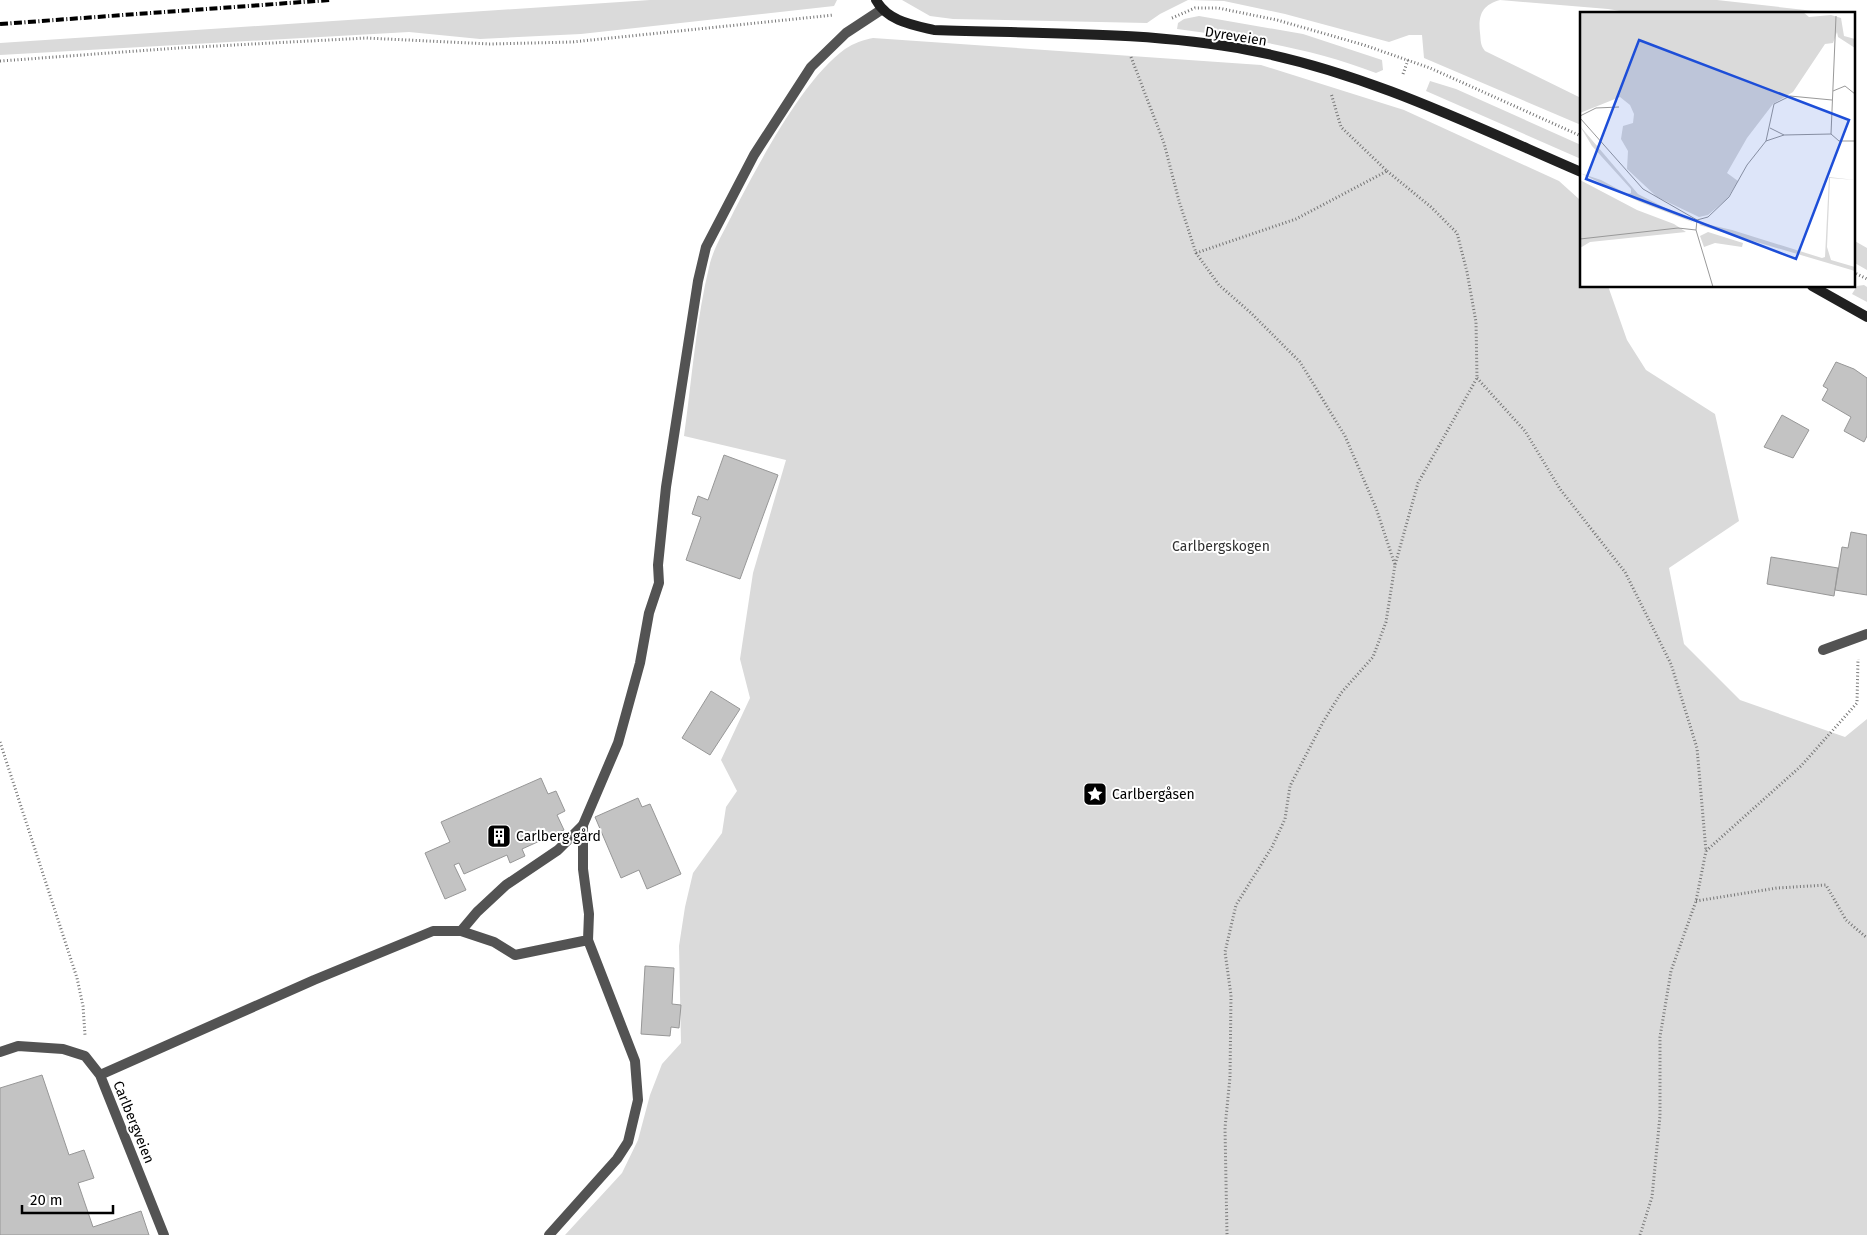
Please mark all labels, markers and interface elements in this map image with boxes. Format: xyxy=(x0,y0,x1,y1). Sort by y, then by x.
inset map xyxy=(1580,12,1854,288)
street label: Dyreveien xyxy=(1204,23,1268,50)
park label: Carlbergskogen xyxy=(1172,538,1270,555)
place icon: Carlbergåsen xyxy=(1082,781,1108,807)
place label: Carlbergåsen xyxy=(1112,786,1195,803)
building icon: Carlberg gård xyxy=(486,823,512,849)
place label: Carlberg gård xyxy=(516,828,601,845)
street label: Carlbergveien xyxy=(109,1078,158,1166)
scale bar xyxy=(22,1182,114,1214)
text: 20 m xyxy=(30,1191,63,1209)

